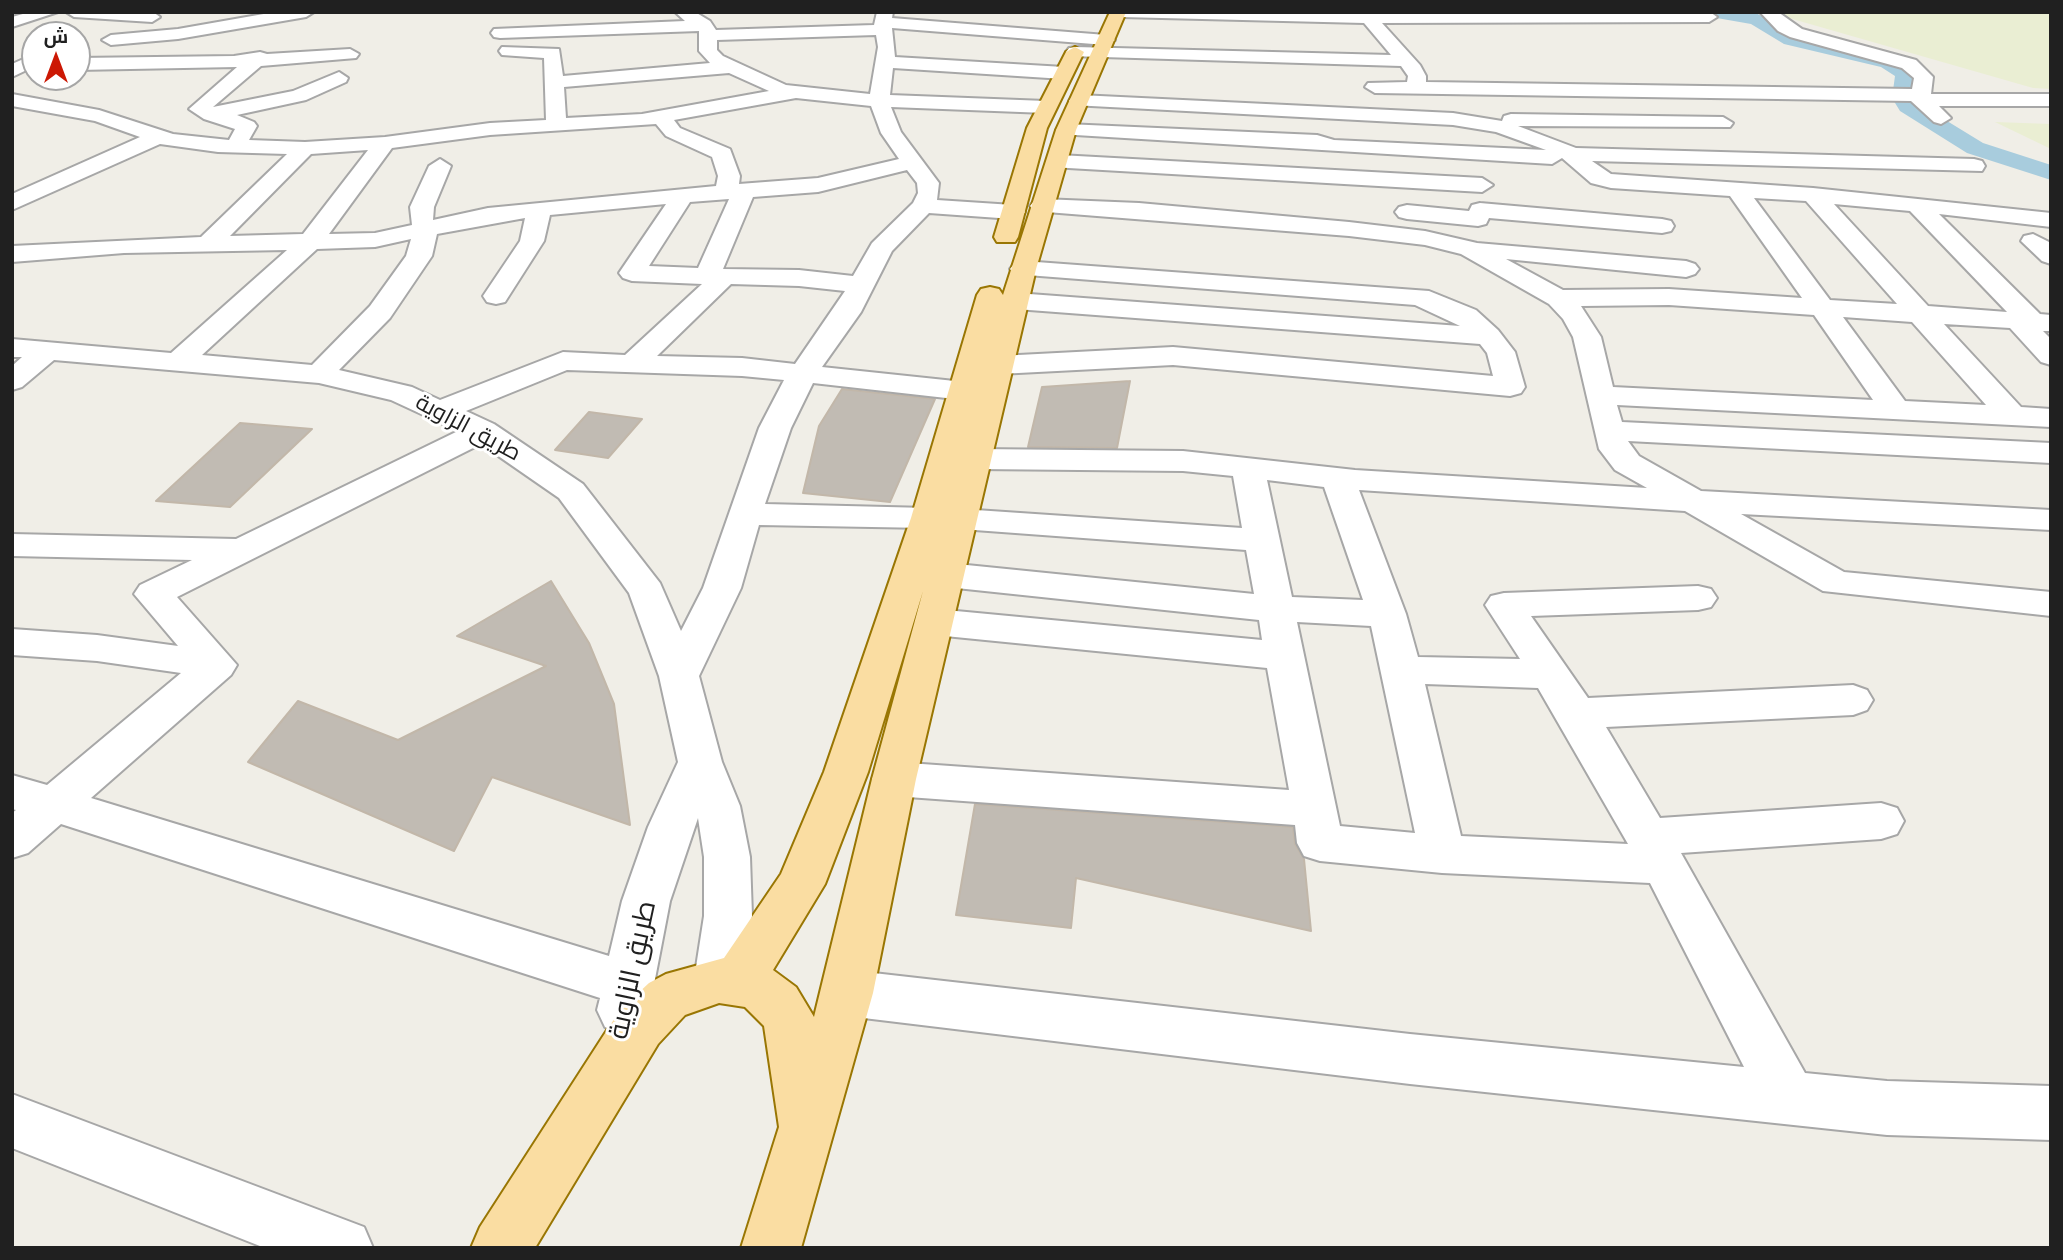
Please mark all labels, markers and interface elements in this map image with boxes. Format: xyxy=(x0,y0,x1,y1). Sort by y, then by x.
north arrow xyxy=(21,21,91,91)
text: ش xyxy=(44,26,68,48)
street label: طريق الزاوية xyxy=(410,389,526,467)
street label: طريق الزاوية xyxy=(602,898,664,1042)

